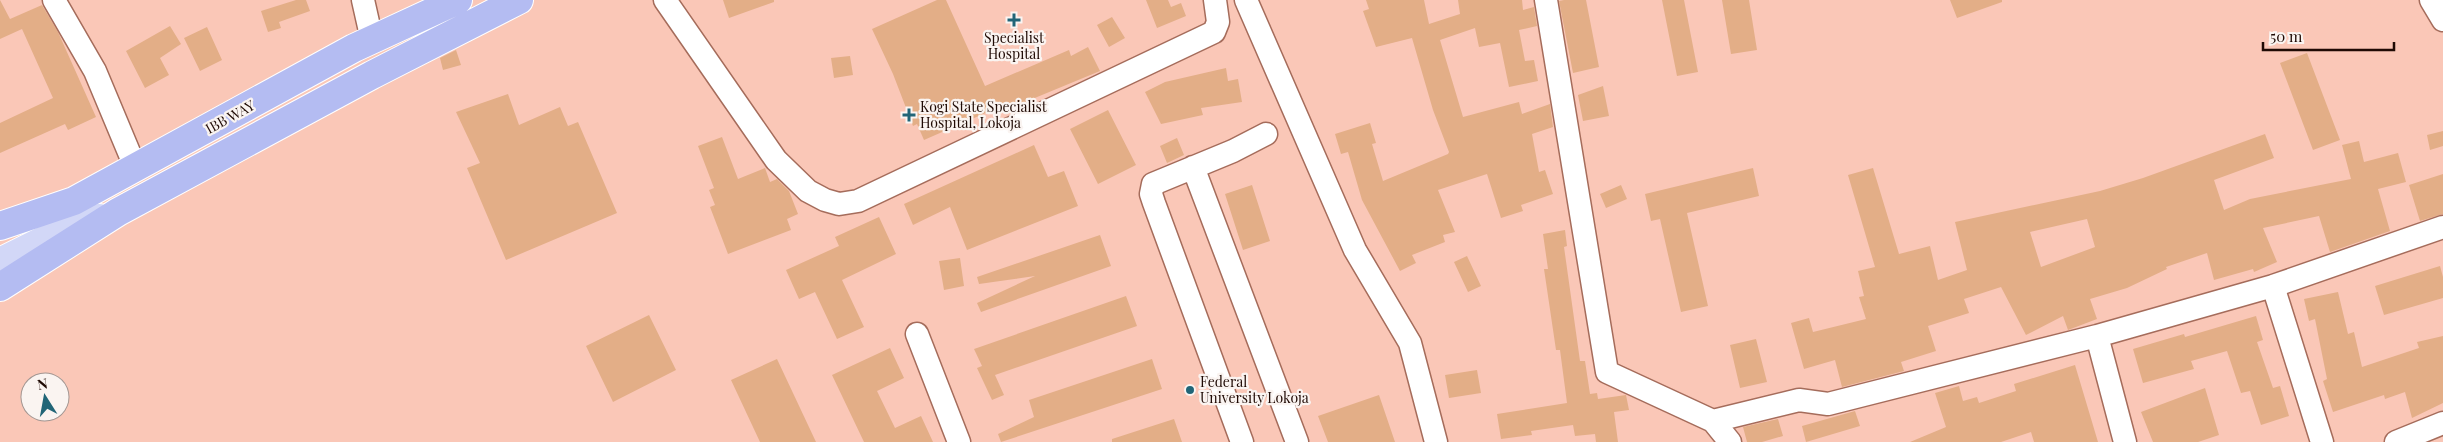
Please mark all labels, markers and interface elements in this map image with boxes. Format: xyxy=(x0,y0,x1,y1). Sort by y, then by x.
marker: Specialist Hospital xyxy=(1007,13,1021,27)
scale bar xyxy=(2263,20,2394,52)
text: 50 m xyxy=(2270,26,2303,46)
place label: Specialist Hospital xyxy=(984,28,1045,63)
street label: IBB WAY xyxy=(202,95,258,138)
place label: Kogi State Specialist Hospital, Lokoja xyxy=(920,97,1048,132)
marker: Kogi State Specialist Hospital, Lokoja xyxy=(902,108,916,122)
north arrow xyxy=(20,372,70,422)
place label: Federal University Lokoja xyxy=(1200,372,1309,407)
text: N xyxy=(36,373,49,394)
marker: Federal University Lokoja xyxy=(1184,384,1196,396)

